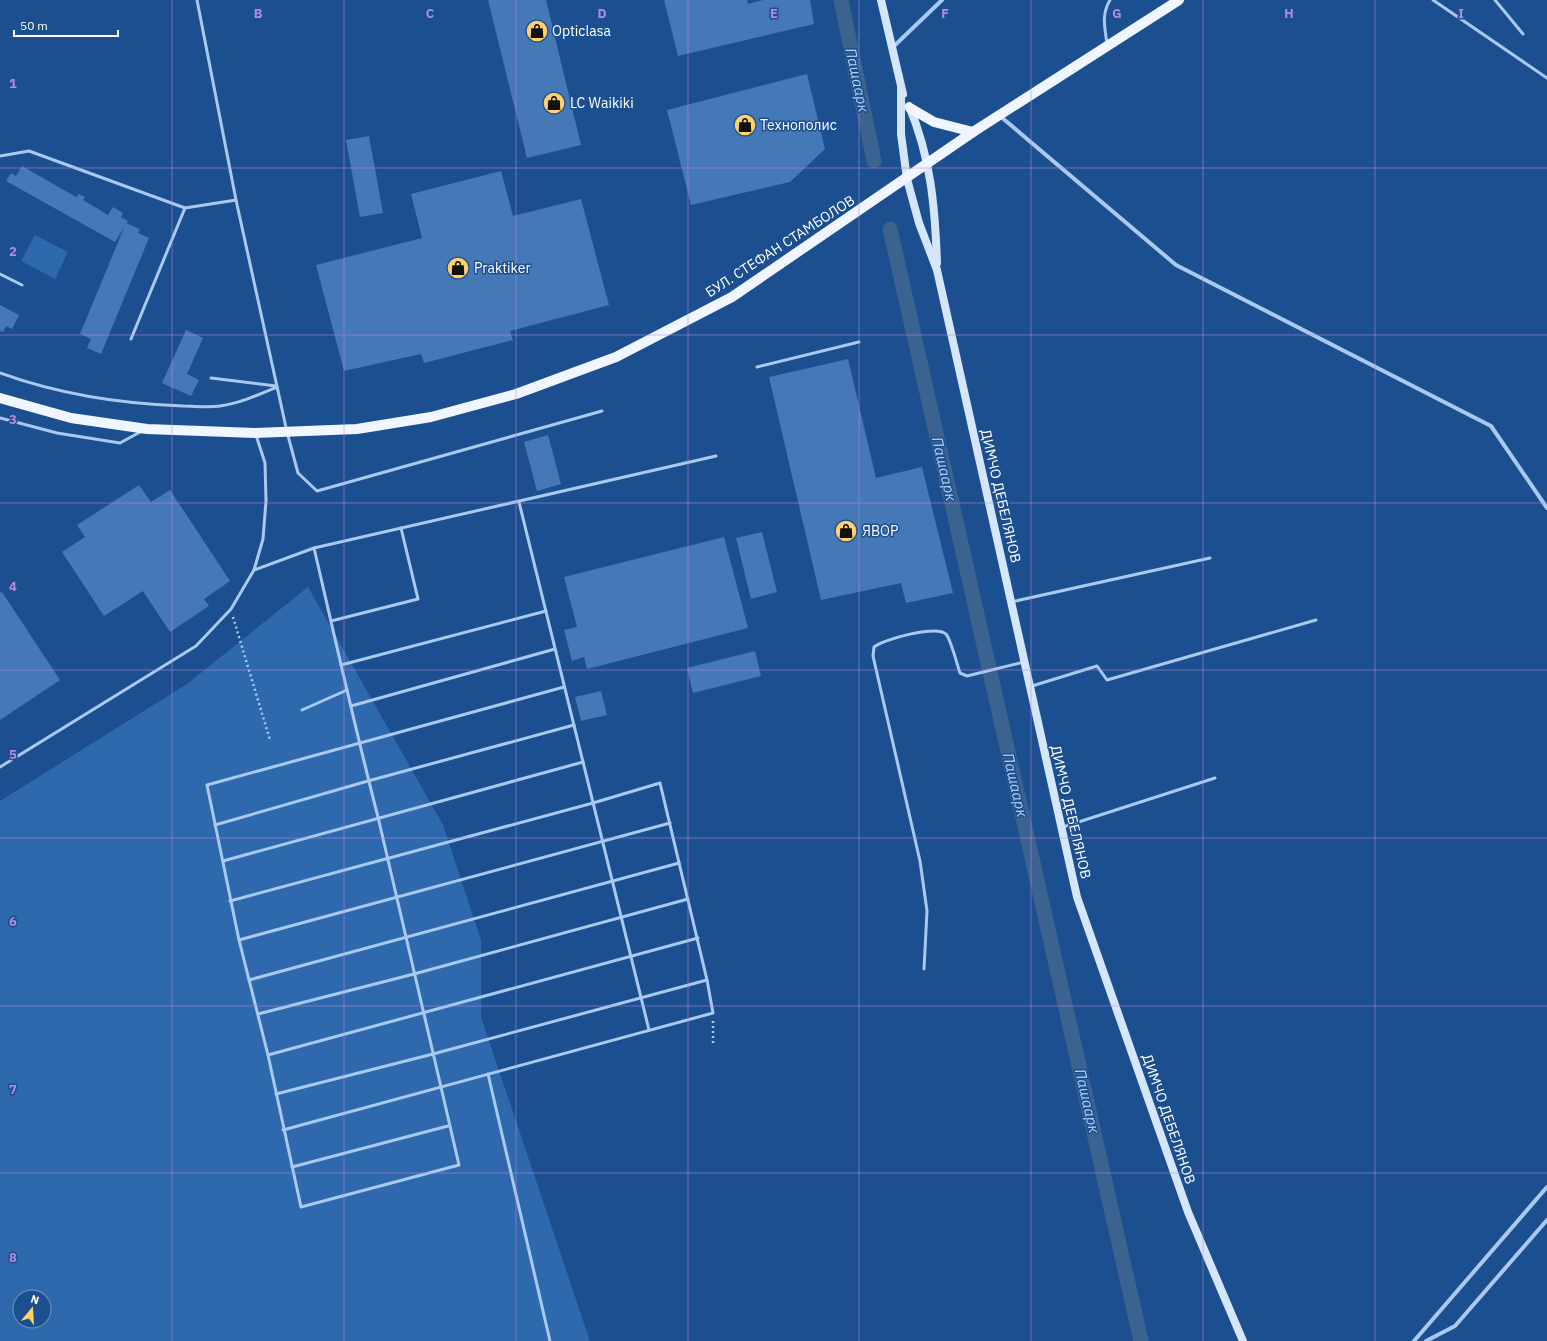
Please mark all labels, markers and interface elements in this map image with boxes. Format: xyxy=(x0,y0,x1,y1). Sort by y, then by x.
text: B xyxy=(254,5,263,22)
text: C xyxy=(426,5,435,22)
text: D xyxy=(597,5,607,22)
text: E xyxy=(770,5,778,22)
text: F xyxy=(941,5,949,22)
text: G xyxy=(1112,5,1122,22)
text: H xyxy=(1284,5,1294,22)
text: I xyxy=(1458,5,1464,22)
scale bar xyxy=(14,12,118,38)
text: 50 m xyxy=(20,18,48,33)
shop icon: Opticlasa xyxy=(524,18,550,44)
place label: Opticlasa xyxy=(552,22,612,40)
water label: Пашаарк xyxy=(841,46,874,115)
text: 1 xyxy=(9,75,17,92)
shop icon: LC Waikiki xyxy=(541,90,567,116)
place label: LC Waikiki xyxy=(570,94,634,112)
shop icon: Технополис xyxy=(732,112,758,138)
place label: Технополис xyxy=(760,116,837,134)
street label: БУЛ. СТЕФАН СТАМБОЛОВ xyxy=(702,191,858,301)
text: 2 xyxy=(9,243,17,260)
shop icon: Praktiker xyxy=(445,255,471,281)
place label: Praktiker xyxy=(474,259,531,277)
text: 3 xyxy=(9,411,17,428)
street label: ДИМЧО ДЕБЕЛЯНОВ xyxy=(977,427,1025,565)
water label: Пашаарк xyxy=(928,435,961,504)
shop icon: ЯВОР xyxy=(833,518,859,544)
place label: ЯВОР xyxy=(862,522,899,540)
text: 4 xyxy=(9,578,17,595)
street label: ДИМЧО ДЕБЕЛЯНОВ xyxy=(1047,743,1095,881)
text: 5 xyxy=(9,746,17,763)
water label: Пашаарк xyxy=(999,751,1032,820)
text: 6 xyxy=(9,913,17,930)
street label: ДИМЧО ДЕБЕЛЯНОВ xyxy=(1138,1052,1200,1186)
water label: Пашаарк xyxy=(1071,1067,1104,1136)
text: 7 xyxy=(9,1081,17,1098)
text: 8 xyxy=(9,1249,17,1266)
north arrow xyxy=(12,1289,52,1329)
text: N xyxy=(29,1292,41,1307)

